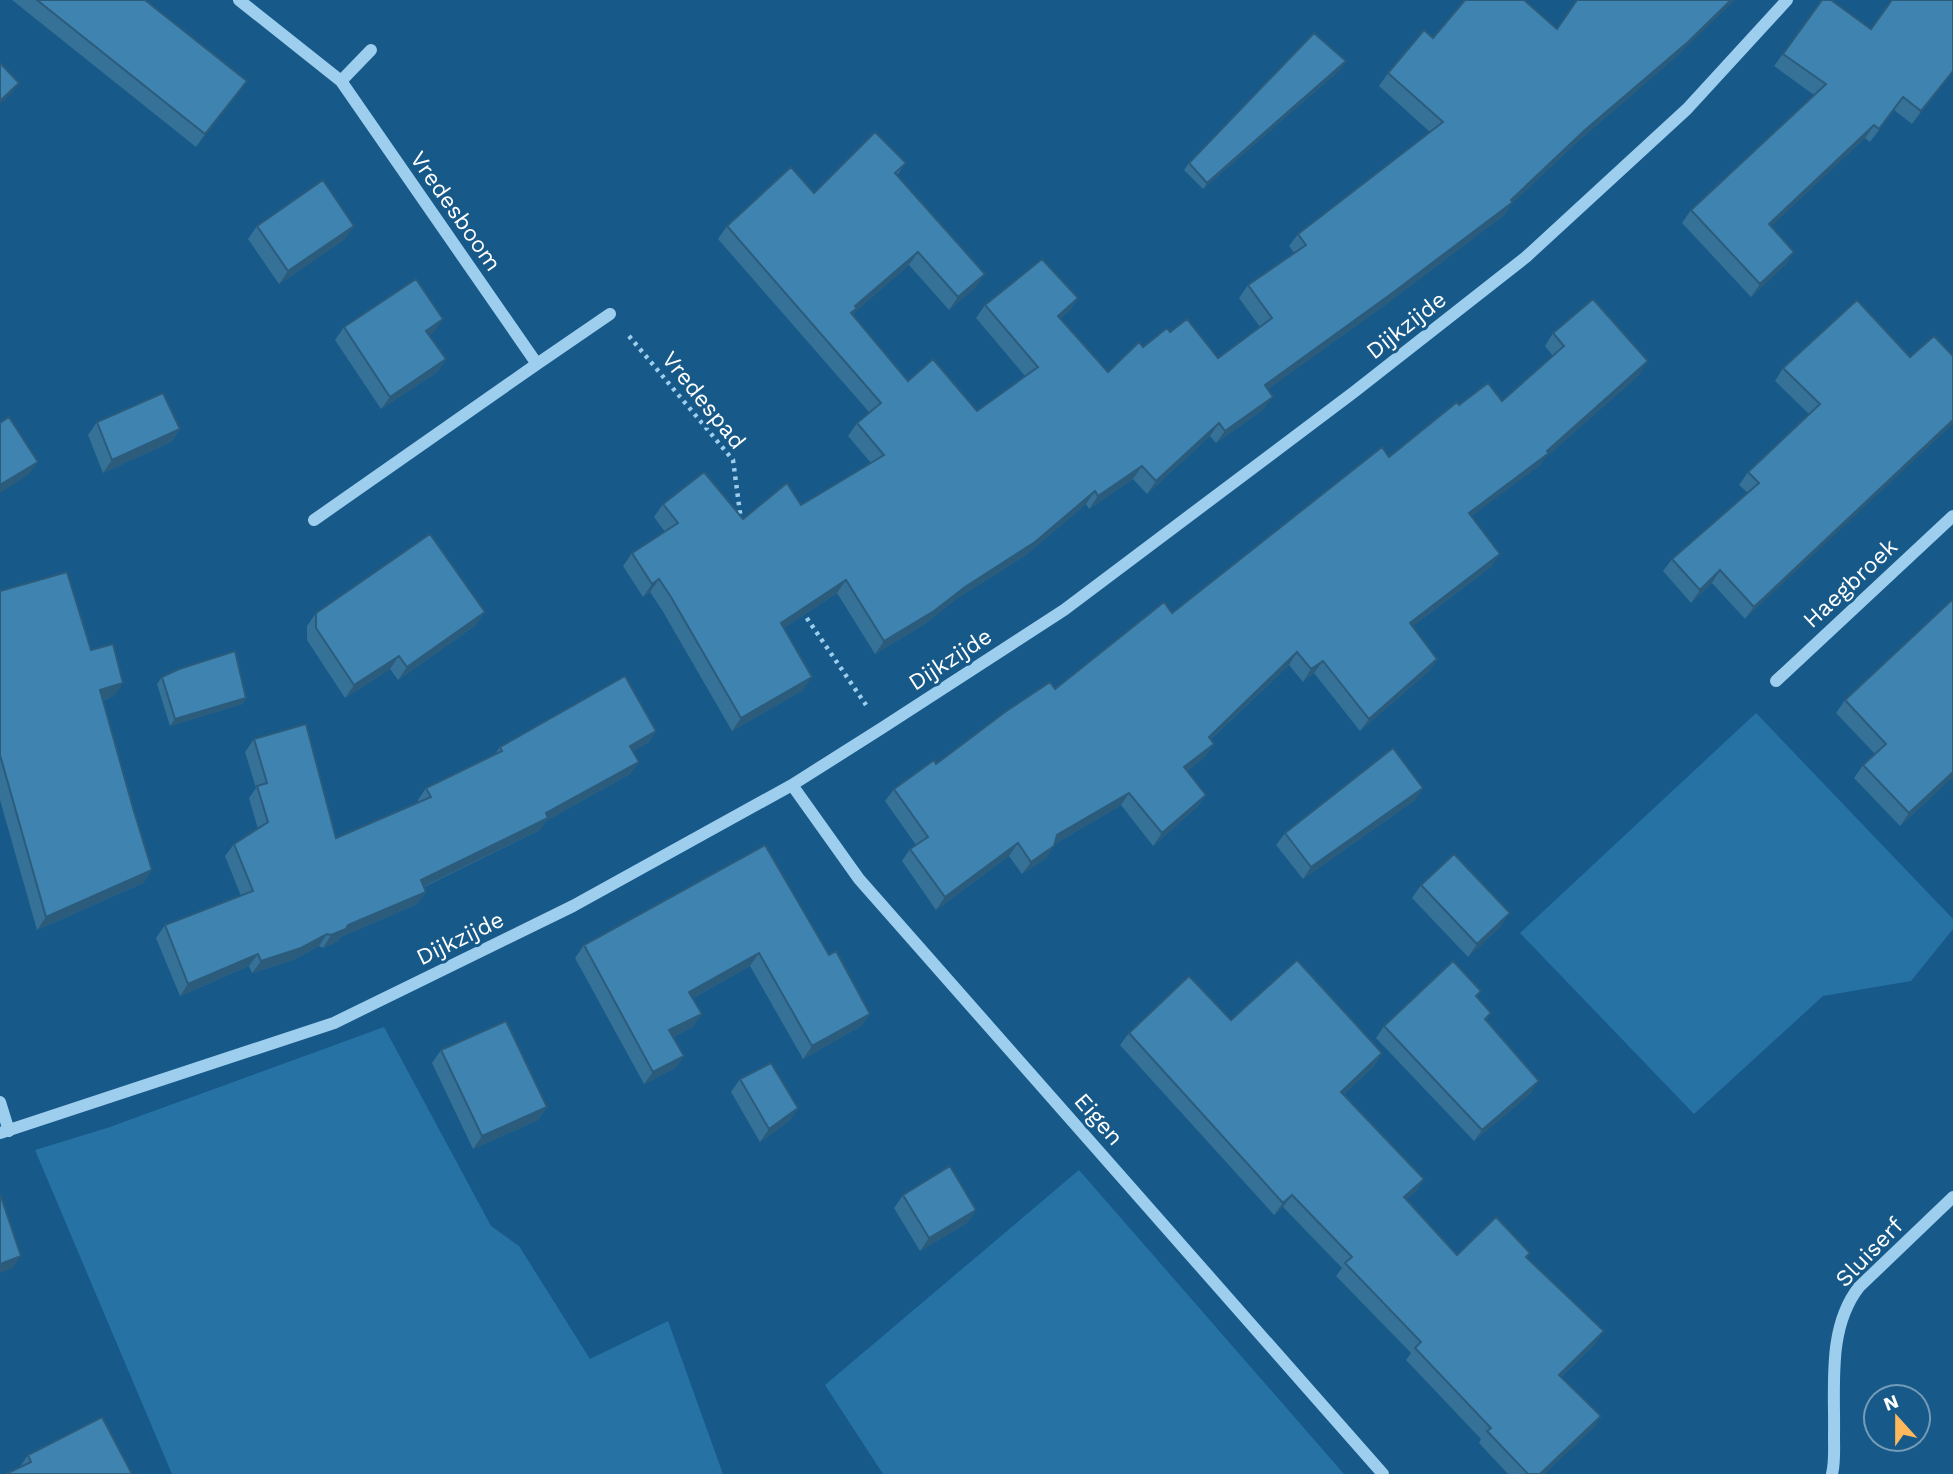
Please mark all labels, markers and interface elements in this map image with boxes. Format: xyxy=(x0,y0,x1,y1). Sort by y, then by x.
street label: Vredesboom xyxy=(404,146,507,276)
street label: Dijkzijde xyxy=(1361,286,1452,365)
street label: Vredespad xyxy=(656,346,751,455)
street label: Haegbroek xyxy=(1798,533,1903,634)
street label: Dijkzijde xyxy=(904,623,997,696)
street label: Dijkzijde xyxy=(412,906,508,971)
street label: Eigen xyxy=(1069,1088,1129,1151)
street label: Sluiserf xyxy=(1830,1212,1909,1293)
north arrow xyxy=(1862,1383,1932,1453)
text: N xyxy=(1880,1389,1902,1416)

